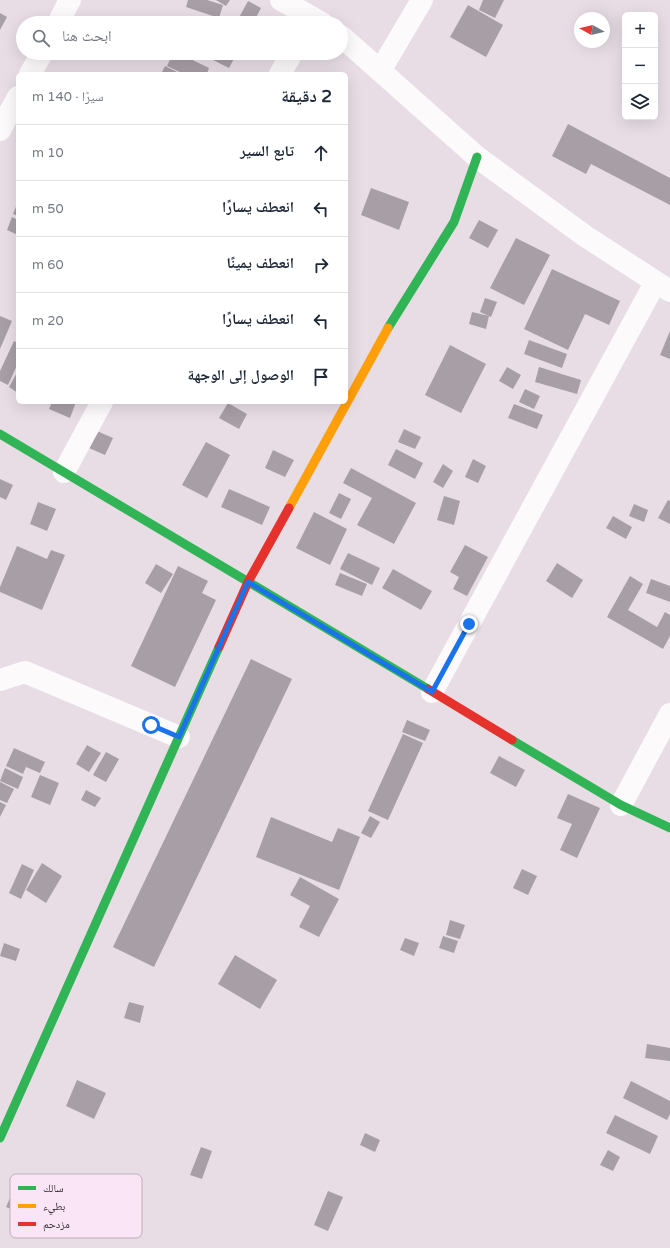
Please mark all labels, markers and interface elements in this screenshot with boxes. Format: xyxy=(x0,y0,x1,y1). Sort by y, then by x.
north arrow xyxy=(574,12,610,48)
map controls xyxy=(622,12,658,120)
button: + xyxy=(622,12,658,48)
search box xyxy=(16,16,348,60)
icon: search xyxy=(30,27,52,49)
text: ابحث هنا xyxy=(62,27,112,45)
button: − xyxy=(622,48,658,84)
button: layers xyxy=(622,84,658,120)
text: 2 دقيقة xyxy=(281,86,332,107)
text: سيرًا · 140 m xyxy=(32,89,104,105)
text: تابع السير xyxy=(240,142,294,160)
icon: ahead xyxy=(310,142,332,164)
text: 10 m xyxy=(32,145,64,161)
text: انعطف يسارًا xyxy=(222,198,294,216)
icon: left xyxy=(310,198,332,220)
text: 50 m xyxy=(32,201,64,217)
text: انعطف يمينًا xyxy=(226,254,294,272)
icon: right xyxy=(310,254,332,276)
text: 60 m xyxy=(32,257,64,273)
text: انعطف يسارًا xyxy=(222,310,294,328)
icon: left xyxy=(310,310,332,332)
text: 20 m xyxy=(32,313,64,329)
text: الوصول إلى الوجهة xyxy=(188,366,294,384)
icon: arrive xyxy=(310,366,332,388)
route end xyxy=(460,615,478,633)
route start xyxy=(142,716,160,734)
legend xyxy=(10,1174,142,1238)
text: سالك xyxy=(43,1182,63,1195)
text: بطيء xyxy=(43,1200,65,1215)
text: مزدحم xyxy=(43,1218,70,1232)

